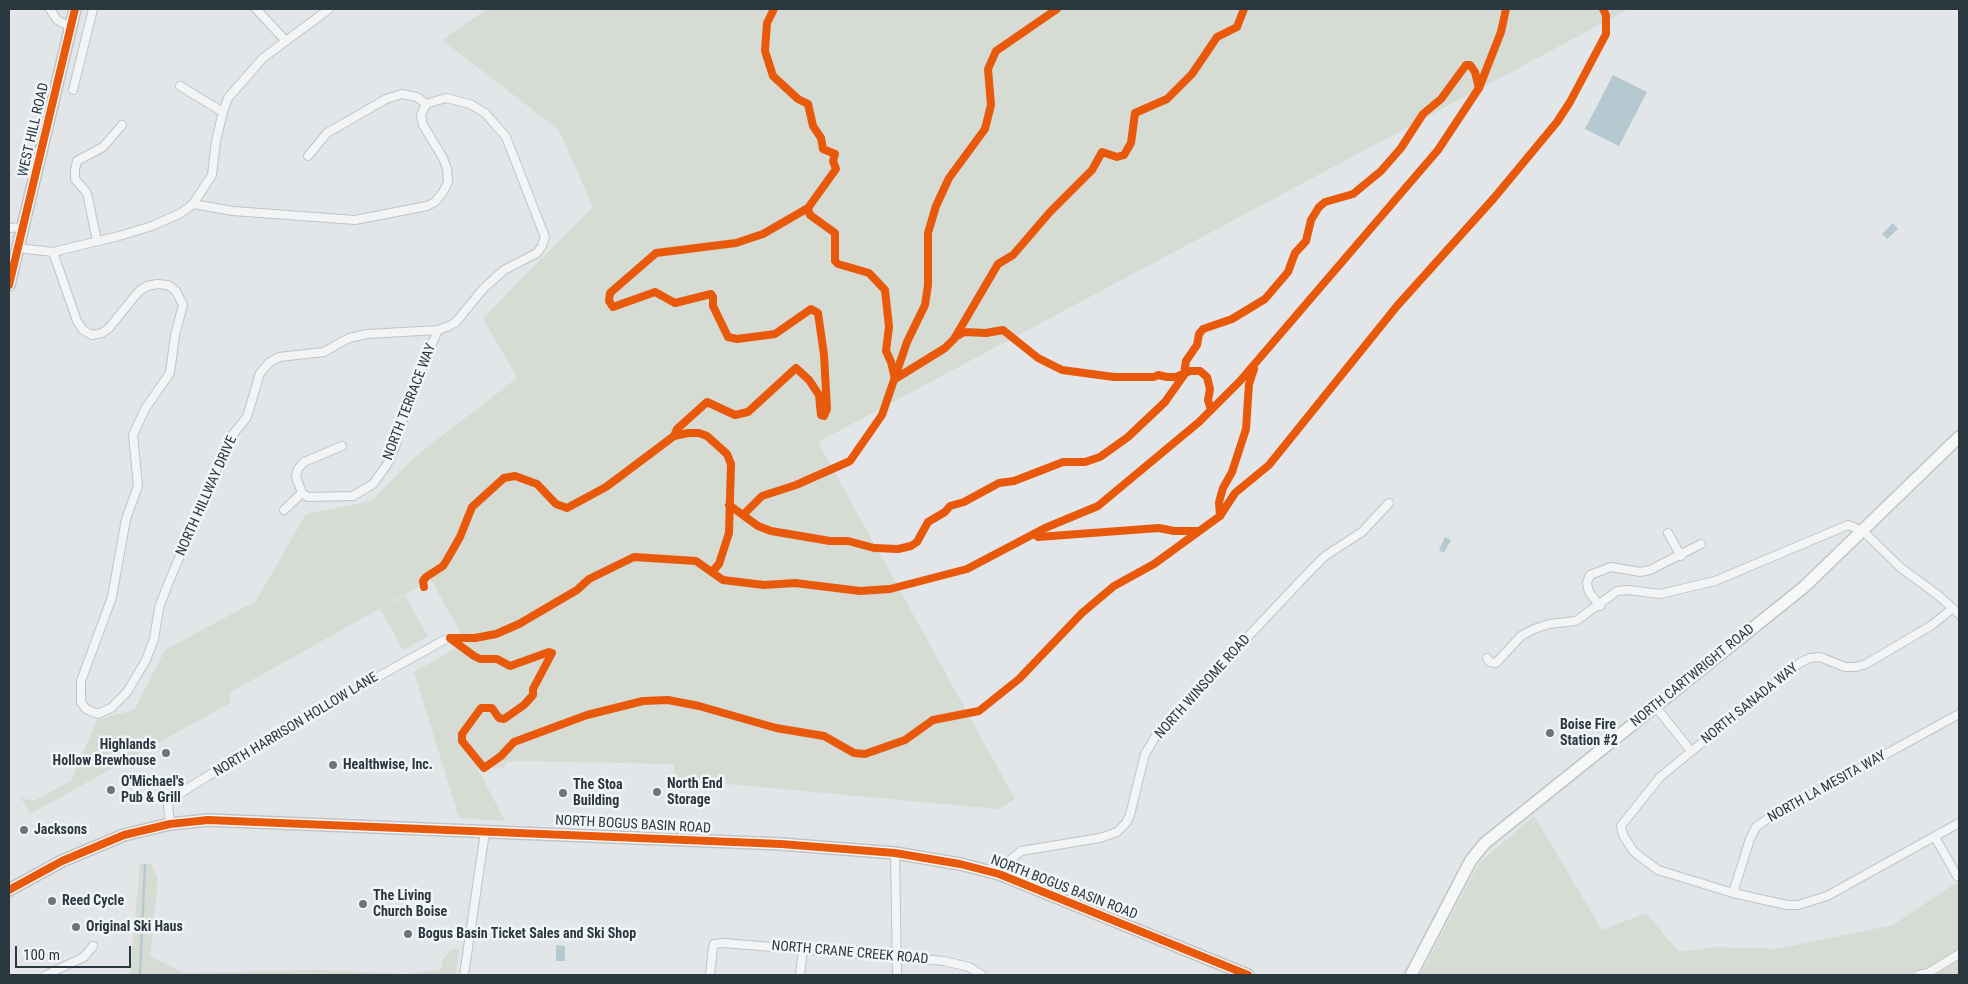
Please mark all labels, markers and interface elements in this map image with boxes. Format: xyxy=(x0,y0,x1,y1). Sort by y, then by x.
street label: WEST HILL ROAD xyxy=(15,81,53,179)
street label: NORTH TERRACE WAY xyxy=(380,341,440,463)
street label: NORTH HILLWAY DRIVE xyxy=(173,433,241,559)
street label: NORTH CARTWRIGHT ROAD xyxy=(1628,621,1758,731)
street label: NORTH WINSOME ROAD xyxy=(1152,632,1254,742)
street label: NORTH SANADA WAY xyxy=(1698,660,1802,748)
street label: NORTH HARRISON HOLLOW LANE xyxy=(211,669,381,781)
place label: Boise Fire Station #2 xyxy=(1560,717,1618,750)
marker: Boise Fire Station #2 xyxy=(1544,727,1556,739)
place label: Highlands Hollow Brewhouse xyxy=(53,737,156,770)
marker: Highlands Hollow Brewhouse xyxy=(160,747,172,759)
street label: NORTH LA MESITA WAY xyxy=(1765,748,1889,826)
place label: Healthwise, Inc. xyxy=(343,757,433,773)
marker: Healthwise, Inc. xyxy=(327,759,339,771)
place label: O'Michael's Pub & Grill xyxy=(121,774,184,806)
place label: North End Storage xyxy=(667,776,723,809)
place label: The Stoa Building xyxy=(573,777,623,810)
marker: O'Michael's Pub & Grill xyxy=(105,784,117,796)
marker: North End Storage xyxy=(651,786,663,798)
marker: The Stoa Building xyxy=(557,787,569,799)
street label: NORTH BOGUS BASIN ROAD xyxy=(555,813,711,837)
place label: Jacksons xyxy=(34,822,87,838)
marker: Jacksons xyxy=(18,824,30,836)
street label: NORTH BOGUS BASIN ROAD xyxy=(988,852,1140,924)
place label: The Living Church Boise xyxy=(373,888,447,920)
place label: Reed Cycle xyxy=(62,893,124,909)
marker: Reed Cycle xyxy=(46,895,58,907)
marker: The Living Church Boise xyxy=(357,898,369,910)
place label: Original Ski Haus xyxy=(86,919,183,935)
marker: Original Ski Haus xyxy=(70,921,82,933)
place label: Bogus Basin Ticket Sales and Ski Shop xyxy=(418,926,636,942)
marker: Bogus Basin Ticket Sales and Ski Shop xyxy=(402,928,414,940)
scale bar xyxy=(18,936,134,968)
street label: NORTH CRANE CREEK ROAD xyxy=(771,938,929,968)
text: 100 m xyxy=(23,946,60,964)

